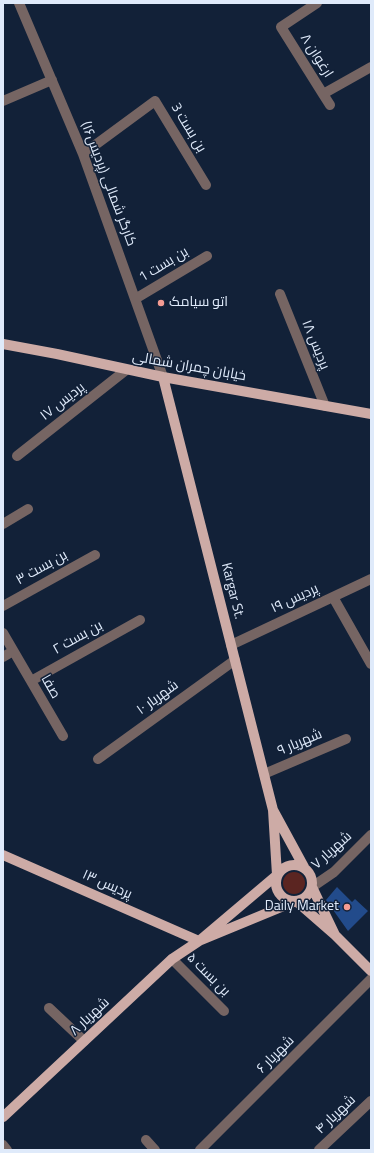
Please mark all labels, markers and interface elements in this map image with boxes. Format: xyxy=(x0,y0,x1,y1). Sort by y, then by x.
street label: ارغوان ۸ xyxy=(296,31,336,81)
street label: بن بست 3 xyxy=(167,100,209,156)
street label: کارگر شمالی (پردیس۱۶) xyxy=(76,119,140,249)
street label: بن بست 1 xyxy=(136,244,192,286)
place label: اتو سیامک xyxy=(169,295,228,311)
marker: اتو سیامک xyxy=(156,298,166,308)
street label: پردیس ۱۸ xyxy=(297,318,333,372)
street label: خیابان چمران شمالی xyxy=(131,349,247,385)
street label: پردیس ۱۷ xyxy=(37,379,89,425)
street label: بن بست ۳ xyxy=(13,547,71,589)
street label: Kargar St. xyxy=(217,561,247,621)
street label: پردیس ۱۹ xyxy=(269,581,321,617)
street label: بن بست ۲ xyxy=(50,617,106,659)
street label: صفا xyxy=(37,672,63,702)
street label: شهریار ۱۰ xyxy=(134,677,182,719)
street label: شهریار ۹ xyxy=(275,726,325,760)
street label: شهریار ۷ xyxy=(308,829,356,873)
street label: پردیس ۱۳ xyxy=(79,867,135,903)
place label: Daily Market xyxy=(265,899,339,915)
marker: Daily Market xyxy=(342,902,352,912)
street label: بن بست ۵ xyxy=(183,950,233,1000)
street label: شهریار ۸ xyxy=(67,994,113,1040)
street label: شهریار ۶ xyxy=(254,1033,298,1077)
street label: شهریار ۴ xyxy=(313,1092,359,1138)

